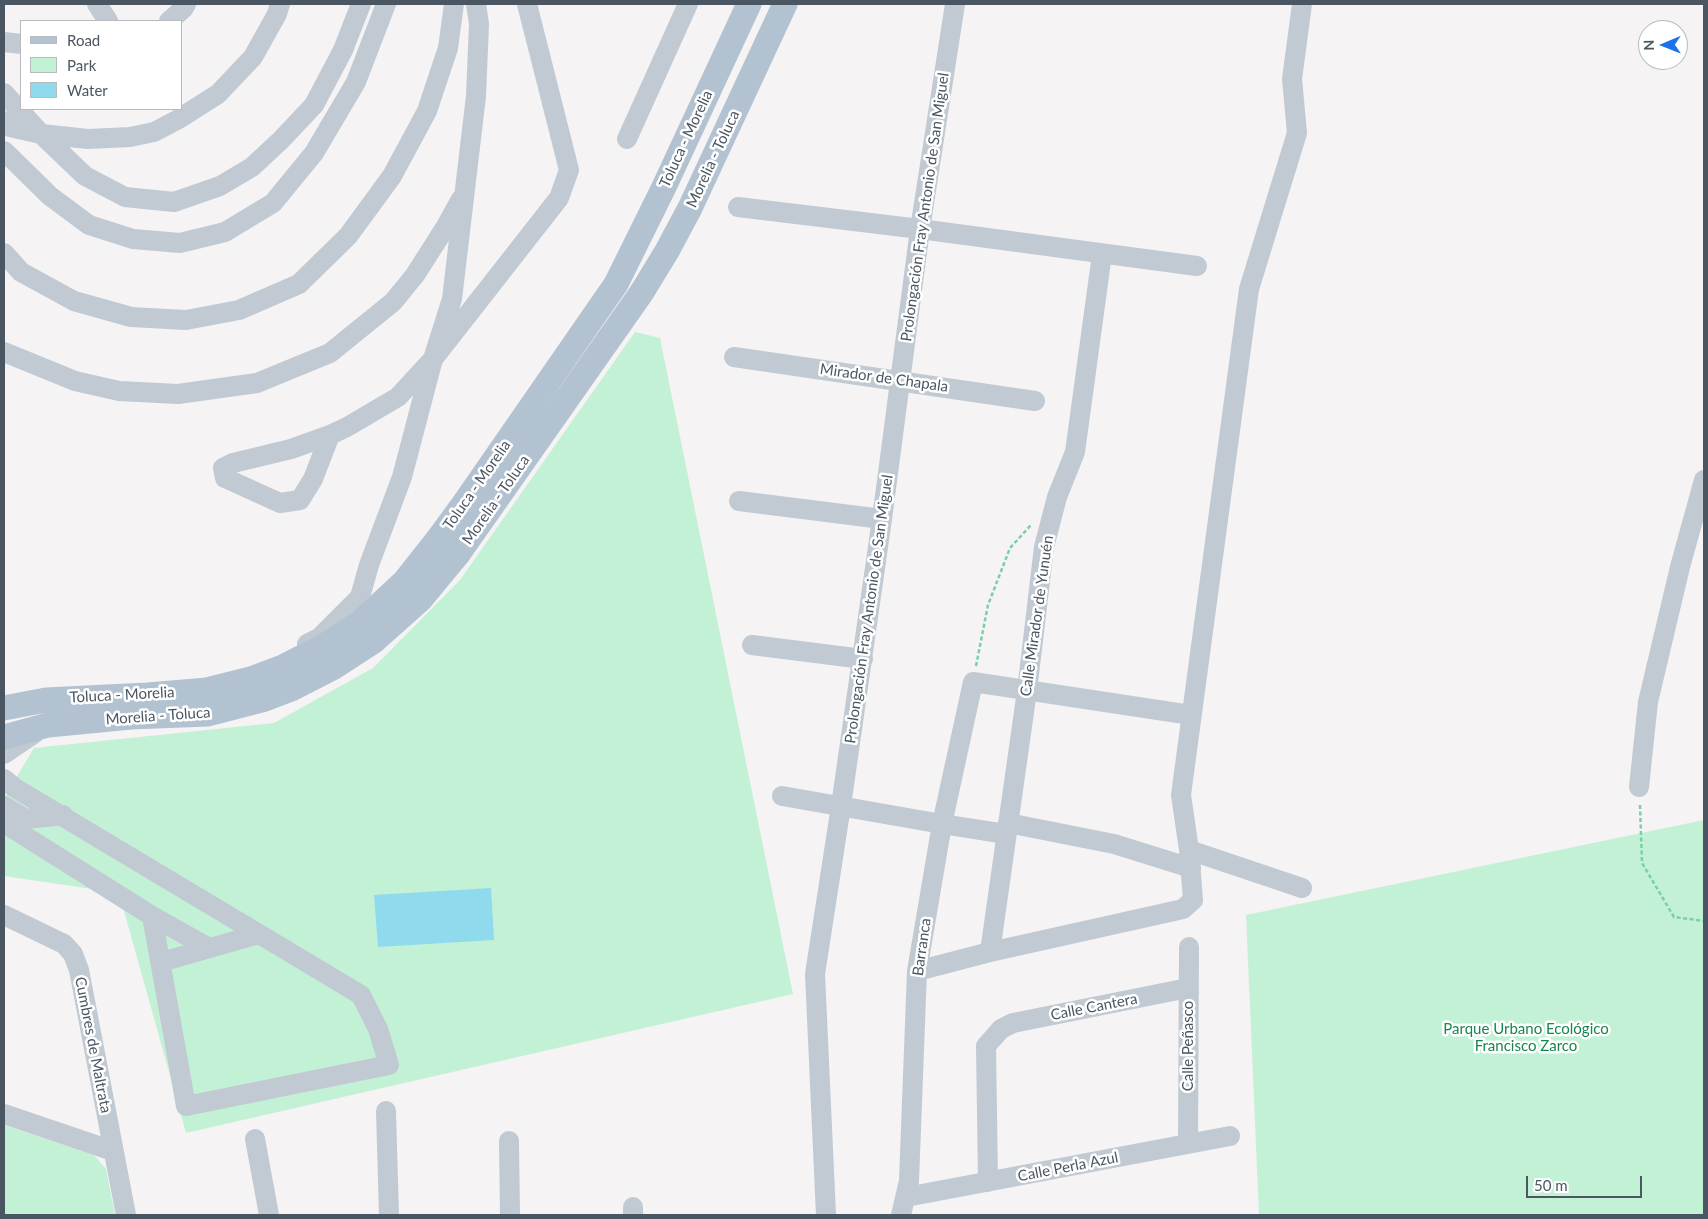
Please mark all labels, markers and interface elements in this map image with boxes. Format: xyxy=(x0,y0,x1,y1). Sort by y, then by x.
legend xyxy=(20,20,182,110)
north arrow xyxy=(1638,20,1688,70)
text: Road xyxy=(67,31,100,49)
text: N xyxy=(1640,40,1657,51)
text: Park xyxy=(67,56,96,74)
street label: Prolongación Fray Antonio de San Miguel xyxy=(897,71,953,343)
text: Water xyxy=(67,81,108,99)
street label: Toluca - Morelia xyxy=(656,88,716,190)
street label: Morelia - Toluca xyxy=(683,108,743,210)
street label: Mirador de Chapala xyxy=(819,360,949,396)
street label: Toluca - Morelia xyxy=(439,437,515,533)
street label: Morelia - Toluca xyxy=(458,452,534,548)
street label: Prolongación Fray Antonio de San Miguel xyxy=(841,473,897,745)
street label: Calle Mirador de Yunuén xyxy=(1017,534,1057,698)
street label: Toluca - Morelia xyxy=(69,683,175,707)
street label: Morelia - Toluca xyxy=(105,703,211,729)
street label: Barranca xyxy=(909,917,935,977)
street label: Cumbres de Maltrata xyxy=(71,975,115,1115)
street label: Calle Cantera xyxy=(1049,990,1139,1024)
street label: Calle Peñasco xyxy=(1179,1001,1197,1091)
park label: Parque Urbano Ecológico Francisco Zarco xyxy=(1443,1020,1609,1055)
street label: Calle Perla Azul xyxy=(1016,1148,1120,1186)
scale bar xyxy=(1528,1166,1644,1198)
text: 50 m xyxy=(1534,1176,1568,1194)

